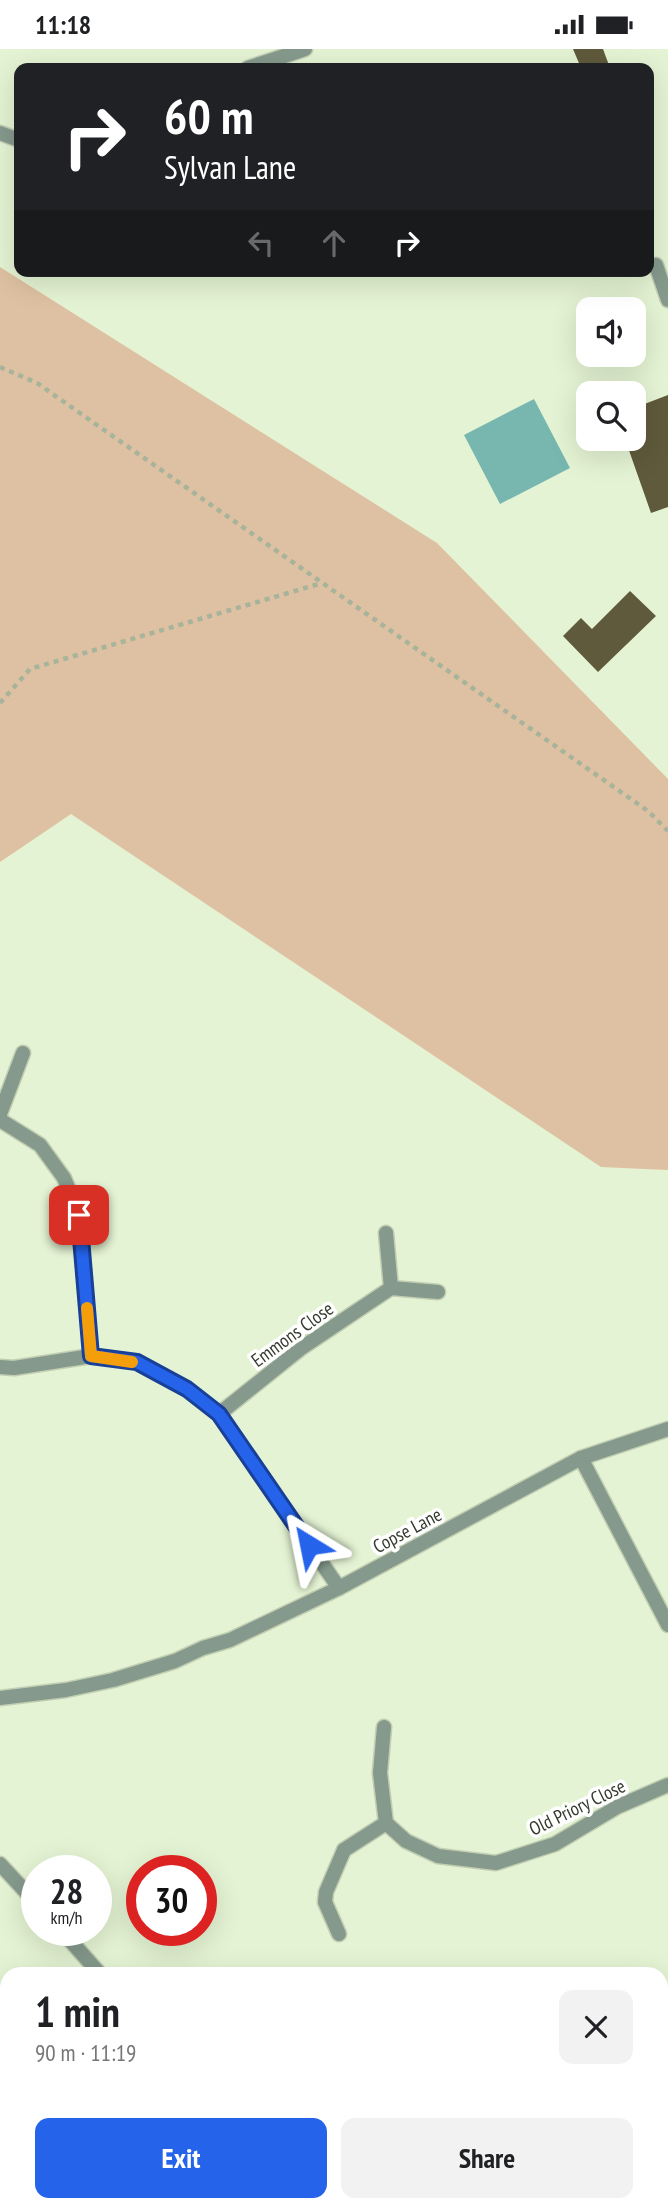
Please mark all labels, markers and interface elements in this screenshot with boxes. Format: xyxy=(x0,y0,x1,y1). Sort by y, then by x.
text: 11:18 xyxy=(35,8,91,41)
text: 60 m xyxy=(164,84,253,148)
icon: right xyxy=(49,91,140,182)
text: Sylvan Lane xyxy=(164,146,296,188)
icon: left xyxy=(242,224,280,262)
icon: ahead xyxy=(315,224,353,262)
icon: right xyxy=(388,224,426,262)
map controls xyxy=(576,297,646,451)
button: sound xyxy=(576,297,646,367)
button: search xyxy=(576,381,646,451)
pin xyxy=(49,1185,109,1245)
icon: arrive xyxy=(60,1196,98,1234)
street label: Emmons Close xyxy=(246,1296,338,1372)
street label: Copse Lane xyxy=(369,1502,446,1558)
position arrow xyxy=(272,1508,346,1582)
street label: Old Priory Close xyxy=(525,1773,629,1841)
speed limit sign: 30 xyxy=(126,1855,217,1946)
text: 28 xyxy=(50,1868,83,1914)
text: km/h xyxy=(51,1906,82,1929)
text: 1 min xyxy=(35,1984,120,2039)
button: close xyxy=(559,1990,633,2064)
text: 90 m · 11:19 xyxy=(35,2038,136,2067)
button: Exit xyxy=(35,2118,327,2198)
button: Share xyxy=(341,2118,633,2198)

